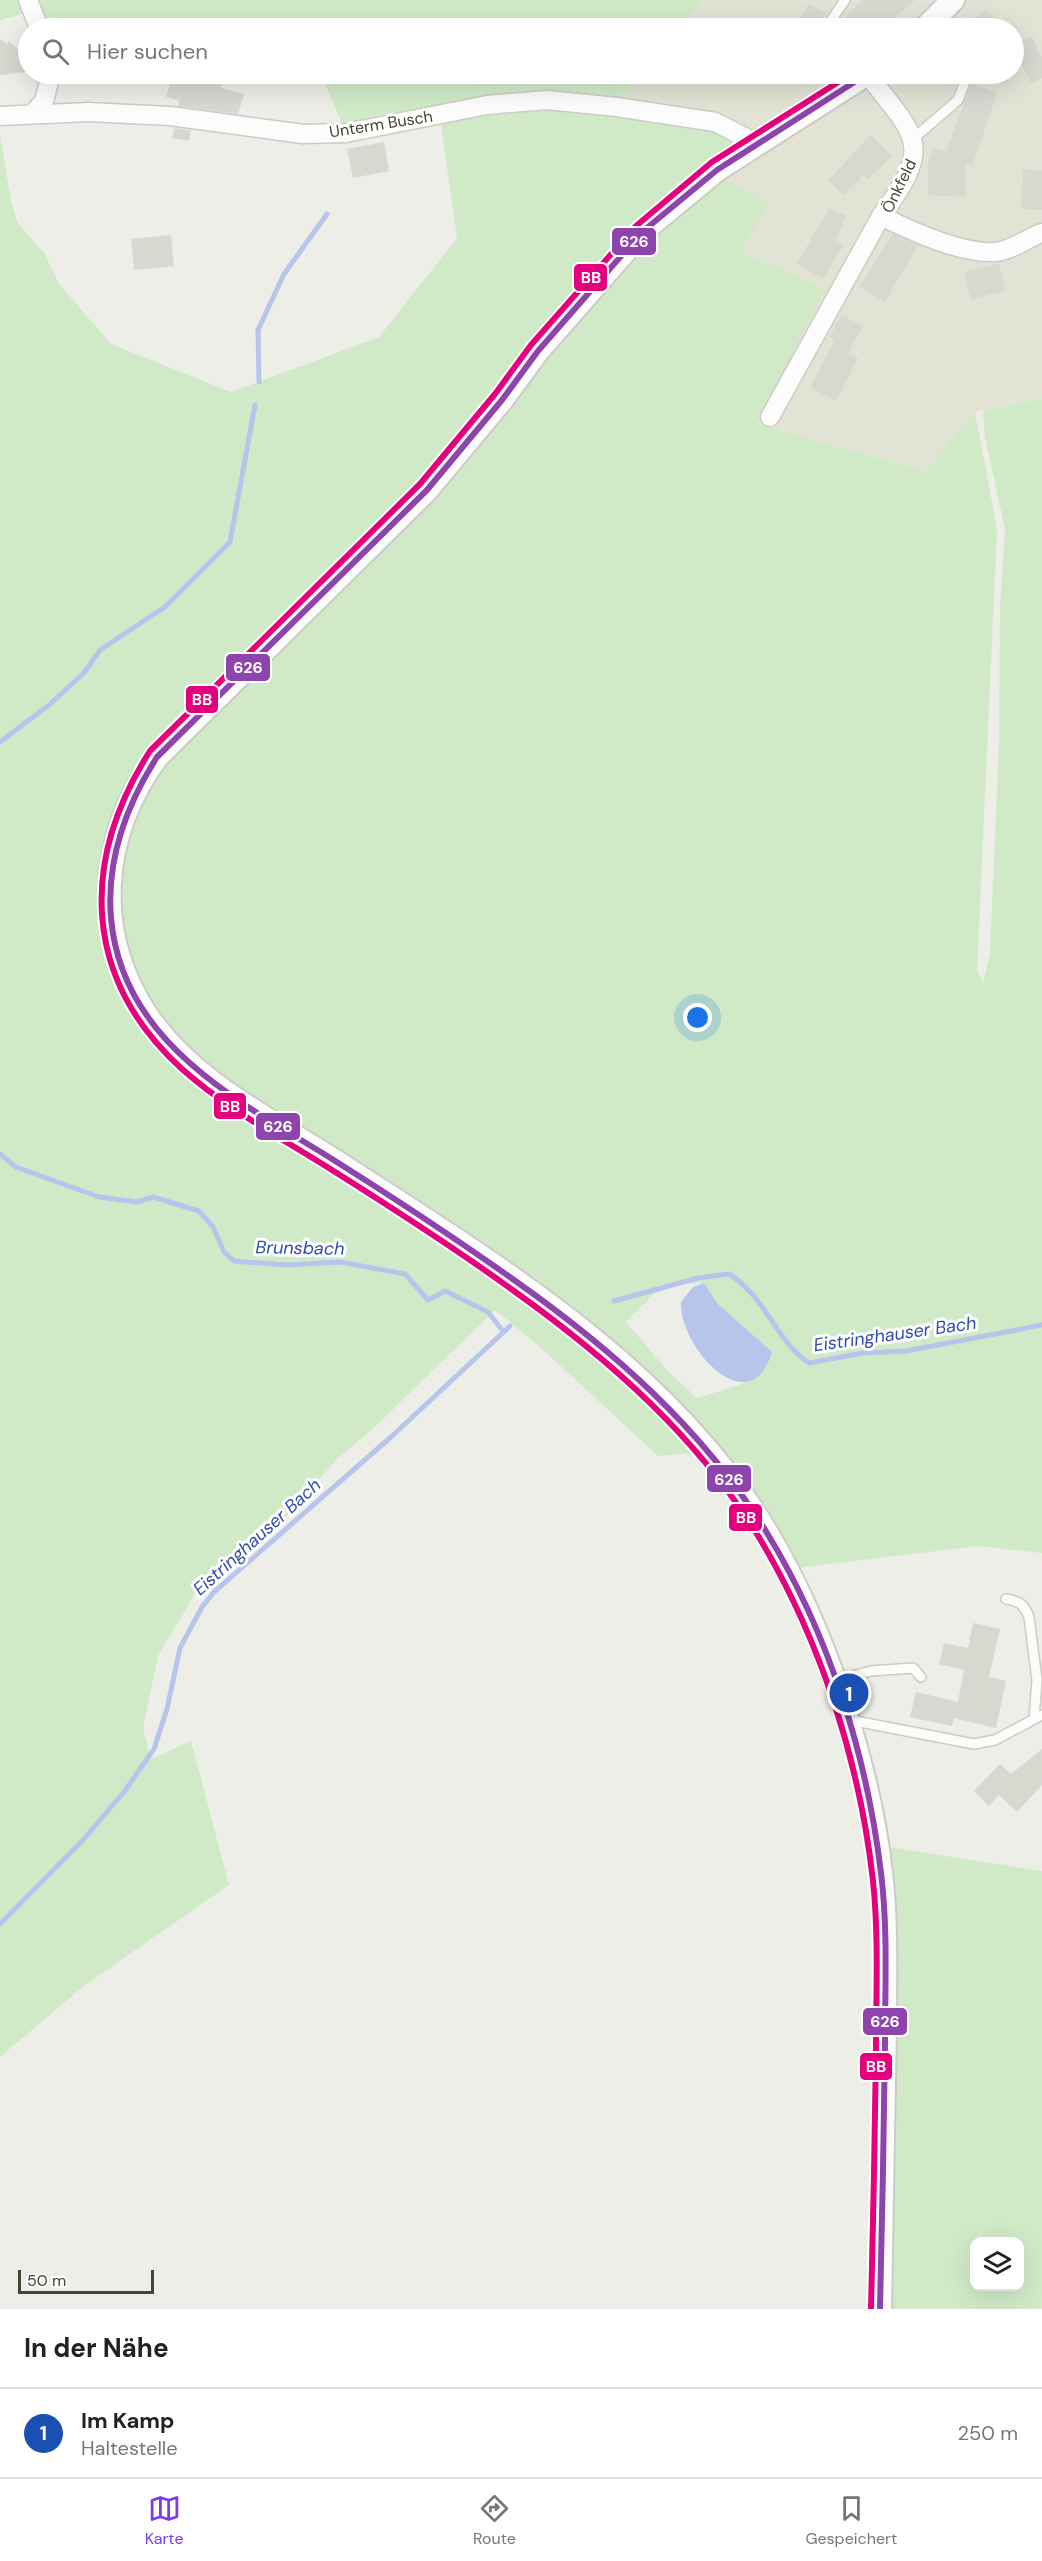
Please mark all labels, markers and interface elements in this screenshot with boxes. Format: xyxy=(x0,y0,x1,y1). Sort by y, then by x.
search box xyxy=(18,18,1024,84)
icon: search xyxy=(39,35,72,68)
text: Hier suchen xyxy=(87,37,208,66)
street label: Unterm Busch xyxy=(328,105,434,143)
street label: Önkfeld xyxy=(877,156,921,216)
line badge: 626 xyxy=(611,227,657,256)
text: 626 xyxy=(619,231,649,252)
line badge: BB xyxy=(573,263,608,292)
text: BB xyxy=(581,267,601,288)
line badge: 626 xyxy=(225,653,271,682)
text: 626 xyxy=(233,657,263,678)
line badge: BB xyxy=(185,685,219,714)
text: BB xyxy=(192,689,212,710)
your location xyxy=(683,1003,712,1032)
line badge: BB xyxy=(213,1092,247,1120)
text: BB xyxy=(220,1096,240,1117)
line badge: 626 xyxy=(255,1112,301,1141)
text: 626 xyxy=(263,1116,293,1137)
water label: Brunsbach xyxy=(255,1235,345,1261)
water label: Eistringhauser Bach xyxy=(812,1311,978,1357)
line badge: 626 xyxy=(706,1464,752,1493)
text: 626 xyxy=(714,1469,744,1490)
water label: Eistringhauser Bach xyxy=(188,1473,326,1601)
line badge: BB xyxy=(728,1503,763,1532)
text: BB xyxy=(736,1507,756,1528)
pin: 1 xyxy=(830,1670,868,1716)
line badge: 626 xyxy=(862,2007,908,2036)
text: 626 xyxy=(870,2011,900,2032)
line badge: BB xyxy=(859,2052,893,2081)
text: BB xyxy=(866,2056,886,2077)
map controls xyxy=(970,2237,1024,2291)
button: layers xyxy=(970,2237,1024,2291)
scale bar xyxy=(18,2267,154,2294)
text: 50 m xyxy=(27,2270,66,2291)
text: In der Nähe xyxy=(24,2331,169,2365)
text: Im Kamp xyxy=(81,2406,174,2435)
text: 1 xyxy=(40,2420,47,2446)
text: 250 m xyxy=(957,2420,1018,2446)
text: Haltestelle xyxy=(81,2435,178,2461)
tab: Karte xyxy=(145,2492,184,2549)
tab: Route xyxy=(473,2492,516,2549)
tab: Gespeichert xyxy=(805,2492,897,2549)

